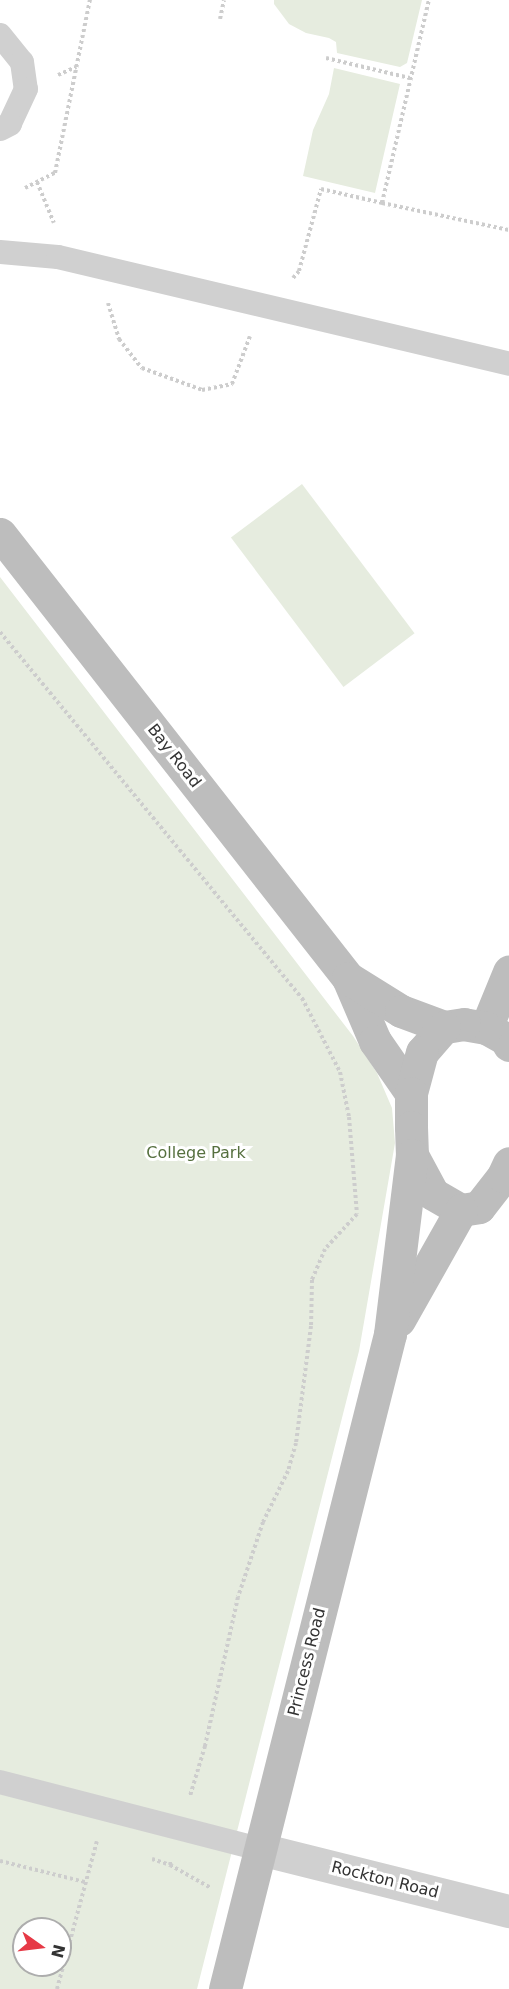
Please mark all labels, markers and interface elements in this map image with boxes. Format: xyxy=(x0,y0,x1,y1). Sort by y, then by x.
street label: Bay Road xyxy=(143,720,205,792)
park label: College Park xyxy=(146,1143,246,1163)
street label: Princess Road xyxy=(284,1606,330,1718)
street label: Rockton Road xyxy=(329,1857,441,1903)
north arrow xyxy=(12,1917,72,1977)
text: N xyxy=(47,1942,69,1960)

